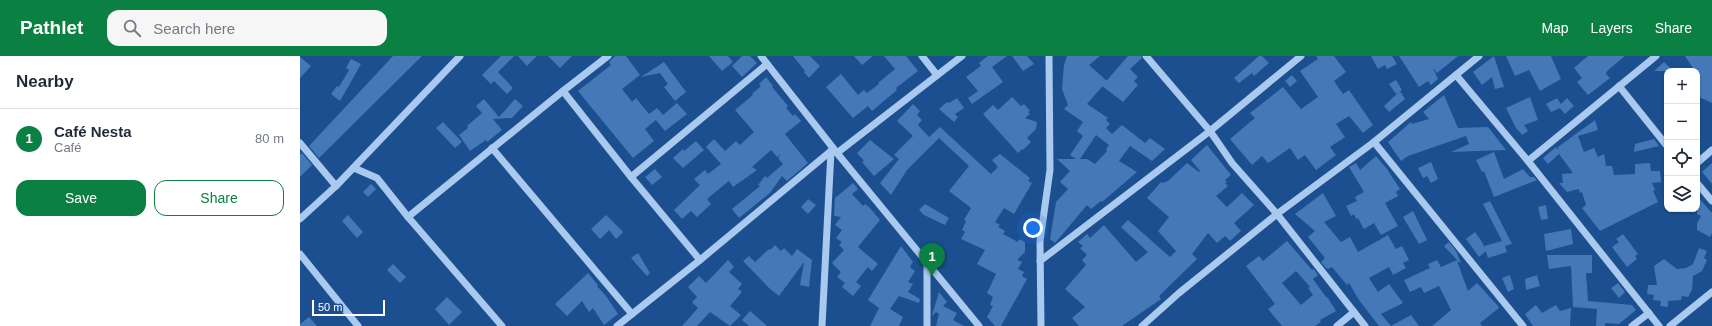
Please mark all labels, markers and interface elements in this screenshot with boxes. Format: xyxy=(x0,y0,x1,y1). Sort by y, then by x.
search box xyxy=(107,10,387,46)
text: Pathlet xyxy=(20,17,83,38)
icon: search xyxy=(121,17,143,39)
text: Search here xyxy=(153,20,235,37)
text: Map xyxy=(1541,20,1569,36)
text: Layers xyxy=(1591,20,1633,36)
text: Share xyxy=(1655,20,1692,36)
map controls xyxy=(1664,68,1700,212)
button: + xyxy=(1664,68,1700,104)
text: Nearby xyxy=(16,72,74,91)
button: − xyxy=(1664,104,1700,140)
text: Café Nesta xyxy=(54,123,132,140)
text: 1 xyxy=(25,131,33,146)
text: 80 m xyxy=(255,131,284,146)
text: Café xyxy=(54,140,81,155)
button: locate xyxy=(1664,140,1700,176)
button: layers xyxy=(1664,176,1700,212)
button: Save xyxy=(16,180,146,216)
button: Share xyxy=(154,180,284,216)
your location xyxy=(1023,218,1043,238)
pin: 1 xyxy=(919,243,945,276)
scale bar xyxy=(312,298,385,317)
text: 50 m xyxy=(318,301,342,313)

